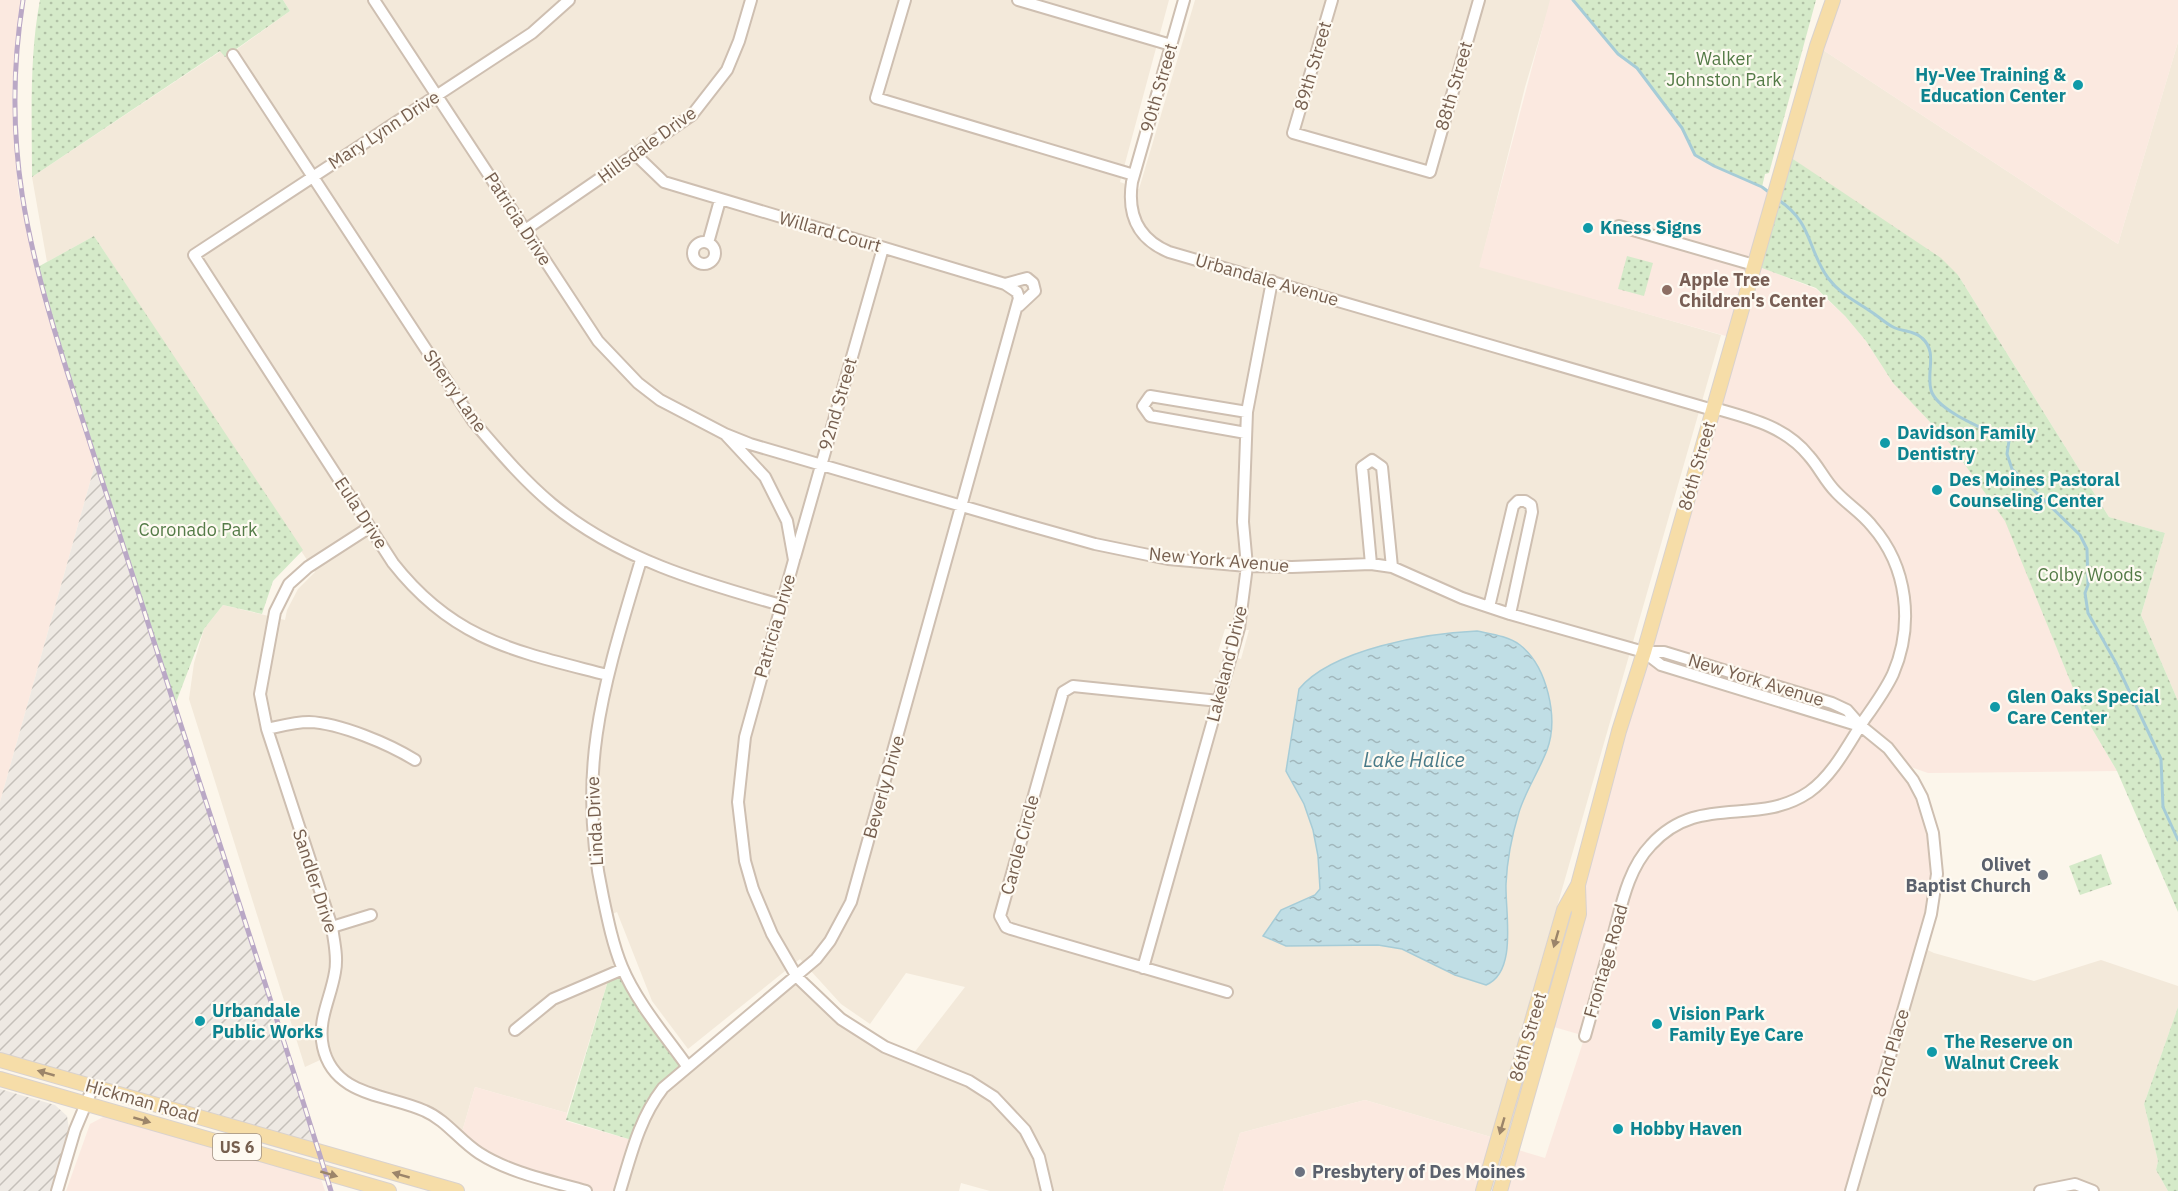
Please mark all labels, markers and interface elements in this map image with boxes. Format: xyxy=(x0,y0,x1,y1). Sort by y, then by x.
street label: 89th Street xyxy=(1289,19,1336,113)
street label: 88th Street xyxy=(1430,39,1477,133)
street label: 90th Street xyxy=(1135,41,1182,135)
park label: Walker Johnston Park xyxy=(1666,47,1782,91)
place label: Hy-Vee Training & Education Center xyxy=(1915,63,2066,107)
marker: Hy-Vee Training & Education Center xyxy=(2071,78,2085,92)
street label: Mary Lynn Drive xyxy=(324,85,444,174)
street label: Hillsdale Drive xyxy=(593,101,701,188)
street label: Patricia Drive xyxy=(480,168,557,270)
street label: Willard Court xyxy=(776,206,884,257)
place label: Kness Signs xyxy=(1600,216,1702,239)
marker: Kness Signs xyxy=(1581,221,1595,235)
street label: Urbandale Avenue xyxy=(1193,248,1342,311)
place label: Apple Tree Children's Center xyxy=(1679,268,1826,312)
marker: Apple Tree Children's Center xyxy=(1660,283,1674,297)
street label: Sherry Lane xyxy=(418,345,492,437)
street label: 92nd Street xyxy=(813,355,862,453)
street label: 86th Street xyxy=(1673,419,1720,513)
place label: Davidson Family Dentistry xyxy=(1897,421,2036,465)
marker: Davidson Family Dentistry xyxy=(1878,436,1892,450)
place label: Des Moines Pastoral Counseling Center xyxy=(1949,468,2120,512)
street label: Eula Drive xyxy=(330,472,393,553)
marker: Des Moines Pastoral Counseling Center xyxy=(1930,483,1944,497)
park label: Coronado Park xyxy=(139,518,258,541)
street label: New York Avenue xyxy=(1148,542,1290,577)
park label: Colby Woods xyxy=(2038,563,2142,586)
street label: Patricia Drive xyxy=(749,571,800,680)
street label: Lakeland Drive xyxy=(1201,603,1252,724)
street label: New York Avenue xyxy=(1685,648,1827,711)
place label: Glen Oaks Special Care Center xyxy=(2007,685,2160,729)
marker: Glen Oaks Special Care Center xyxy=(1988,700,2002,714)
street label: Beverly Drive xyxy=(858,732,909,841)
water label: Lake Halice xyxy=(1363,746,1465,773)
street label: Linda Drive xyxy=(581,775,608,866)
street label: Carole Circle xyxy=(995,792,1044,897)
street label: Sandler Drive xyxy=(288,826,343,936)
place label: Olivet Baptist Church xyxy=(1905,853,2031,897)
marker: Olivet Baptist Church xyxy=(2036,868,2050,882)
street label: Frontage Road xyxy=(1578,901,1633,1020)
one-way arrow xyxy=(1551,930,1560,948)
street label: 86th Street xyxy=(1504,990,1551,1084)
place label: Urbandale Public Works xyxy=(212,999,323,1043)
place label: Vision Park Family Eye Care xyxy=(1669,1002,1804,1046)
street label: 82nd Place xyxy=(1867,1006,1914,1100)
marker: Urbandale Public Works xyxy=(193,1014,207,1028)
marker: Vision Park Family Eye Care xyxy=(1650,1017,1664,1031)
place label: The Reserve on Walnut Creek xyxy=(1944,1030,2073,1074)
marker: The Reserve on Walnut Creek xyxy=(1925,1045,1939,1059)
one-way arrow xyxy=(37,1068,55,1078)
street label: Hickman Road xyxy=(83,1073,202,1128)
one-way arrow xyxy=(133,1116,151,1125)
one-way arrow xyxy=(1497,1117,1506,1135)
place label: Hobby Haven xyxy=(1630,1117,1742,1140)
marker: Hobby Haven xyxy=(1611,1122,1625,1136)
road number: US 6 xyxy=(213,1134,261,1160)
place label: Presbytery of Des Moines xyxy=(1312,1160,1525,1183)
marker: Presbytery of Des Moines xyxy=(1293,1165,1307,1179)
one-way arrow xyxy=(321,1170,339,1179)
one-way arrow xyxy=(392,1170,410,1179)

